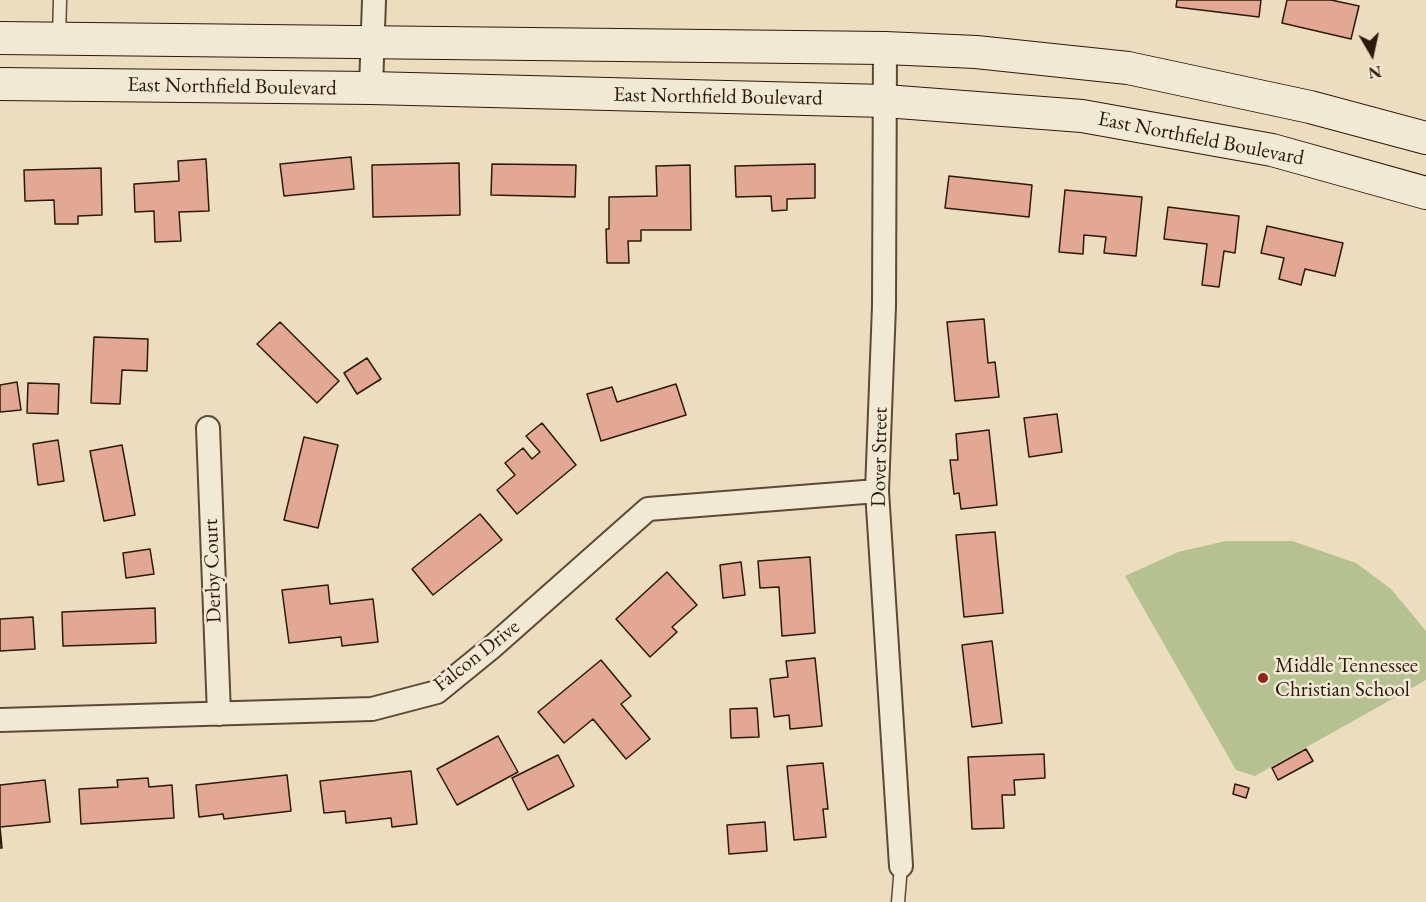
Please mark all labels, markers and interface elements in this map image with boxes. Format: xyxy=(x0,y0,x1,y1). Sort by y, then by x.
north arrow xyxy=(1342,24,1402,84)
text: N xyxy=(1367,61,1383,84)
street label: East Northfield Boulevard xyxy=(127,73,337,101)
street label: East Northfield Boulevard xyxy=(613,83,823,111)
street label: East Northfield Boulevard xyxy=(1096,107,1306,171)
street label: Dover Street xyxy=(867,407,893,507)
street label: Derby Court xyxy=(199,518,227,624)
street label: Falcon Drive xyxy=(429,615,525,697)
place label: Middle Tennessee Christian School xyxy=(1275,653,1418,703)
marker: Middle Tennessee Christian School xyxy=(1256,671,1270,685)

